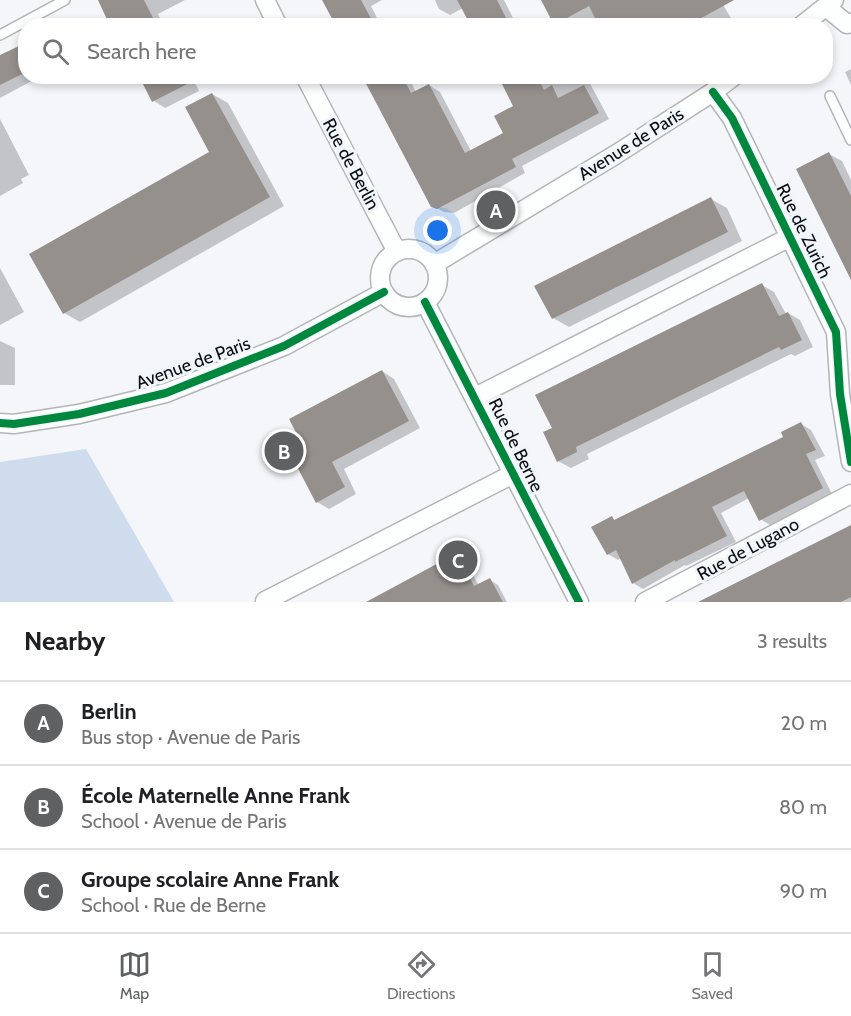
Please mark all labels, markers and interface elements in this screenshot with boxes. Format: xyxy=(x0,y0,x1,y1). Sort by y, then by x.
search box xyxy=(18,18,833,84)
icon: search xyxy=(39,35,72,68)
text: Search here xyxy=(87,38,196,65)
street label: Avenue de Paris xyxy=(574,103,688,185)
street label: Rue de Berlin xyxy=(318,115,384,213)
street label: Rue de Zurich xyxy=(772,180,836,282)
pin: A xyxy=(476,188,516,232)
your location xyxy=(423,216,452,245)
street label: Avenue de Paris xyxy=(133,332,253,394)
street label: Rue de Berne xyxy=(484,395,548,495)
pin: B xyxy=(264,428,304,474)
street label: Rue de Lugano xyxy=(693,513,803,585)
pin: C xyxy=(438,538,478,582)
text: Nearby xyxy=(24,625,105,657)
text: 3 results xyxy=(757,629,827,653)
text: Berlin xyxy=(81,698,137,725)
text: A xyxy=(37,711,50,735)
text: 20 m xyxy=(781,711,827,735)
text: Bus stop · Avenue de Paris xyxy=(81,725,300,749)
text: École Maternelle Anne Frank xyxy=(81,782,350,809)
text: B xyxy=(37,795,50,819)
text: 80 m xyxy=(779,795,827,819)
text: School · Avenue de Paris xyxy=(81,809,286,833)
text: Groupe scolaire Anne Frank xyxy=(81,866,339,893)
text: C xyxy=(37,879,50,903)
text: 90 m xyxy=(780,879,827,903)
text: School · Rue de Berne xyxy=(81,893,266,917)
tab: Map xyxy=(118,948,151,1003)
tab: Directions xyxy=(387,948,455,1003)
tab: Saved xyxy=(691,948,733,1003)

